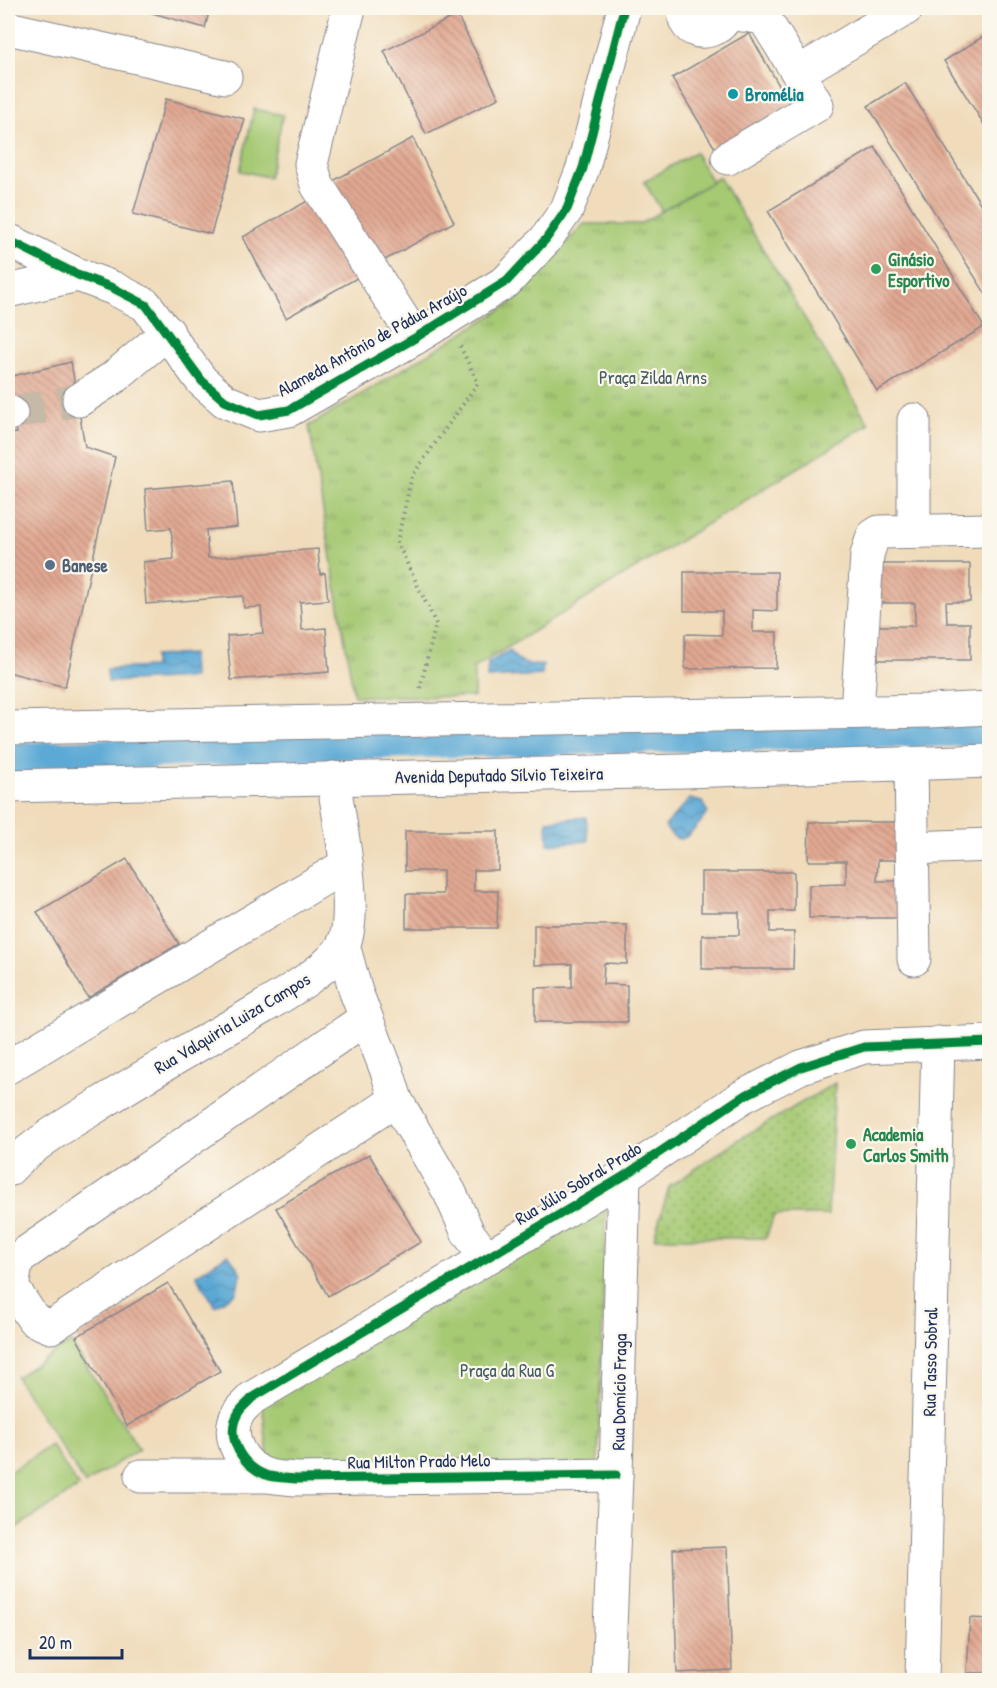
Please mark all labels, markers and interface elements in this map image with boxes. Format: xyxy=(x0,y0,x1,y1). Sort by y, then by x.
place label: Bromélia xyxy=(745,82,805,107)
marker: Bromélia xyxy=(726,87,740,101)
place label: Ginásio Esportivo xyxy=(888,247,950,294)
marker: Ginásio Esportivo xyxy=(869,262,883,276)
street label: Alameda Antônio de Pádua Araújo xyxy=(273,277,471,403)
park label: Praça Zilda Arns xyxy=(599,365,707,390)
place label: Banese xyxy=(62,553,108,578)
marker: Banese xyxy=(43,558,57,572)
street label: Avenida Deputado Sílvio Teixeira xyxy=(395,761,603,789)
street label: Rua Valquiria Luiza Campos xyxy=(149,966,315,1080)
place label: Academia Carlos Smith xyxy=(863,1122,949,1168)
street label: Rua Júlio Sobral Prado xyxy=(510,1135,646,1231)
marker: Academia Carlos Smith xyxy=(844,1137,858,1151)
street label: Rua Tasso Sobral xyxy=(917,1307,943,1417)
street label: Rua Domício Fraga xyxy=(605,1333,633,1451)
park label: Praça da Rua G xyxy=(460,1358,554,1383)
street label: Rua Milton Prado Melo xyxy=(347,1447,491,1475)
scale bar xyxy=(30,1622,122,1660)
text: 20 m xyxy=(39,1630,72,1655)

